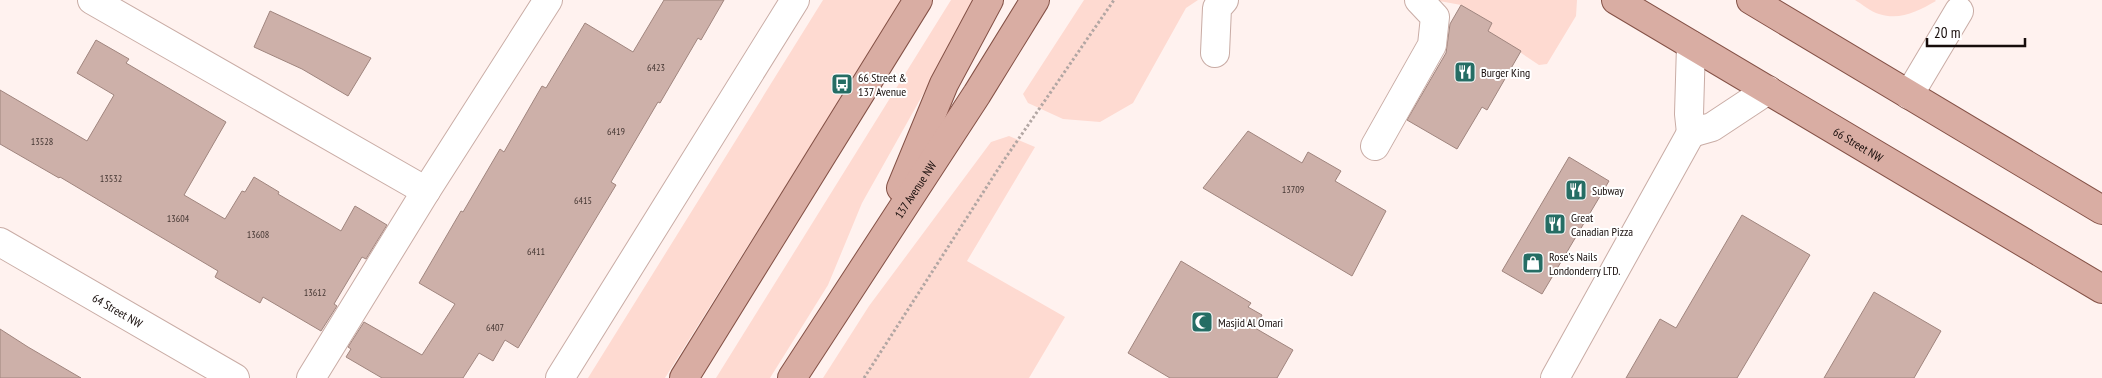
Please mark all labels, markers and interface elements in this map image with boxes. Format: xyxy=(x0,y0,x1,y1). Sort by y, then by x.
scale bar xyxy=(1927,15,2024,47)
text: 20 m xyxy=(1934,23,1960,42)
restaurant icon: Burger King xyxy=(1453,60,1477,84)
house number: 6423 xyxy=(647,61,665,74)
place label: Burger King xyxy=(1481,65,1530,80)
place label: 66 Street & 137 Avenue xyxy=(858,70,907,99)
bus stop icon: 66 Street & 137 Avenue xyxy=(830,72,854,96)
street label: 66 Street NW xyxy=(1831,124,1886,165)
house number: 6419 xyxy=(607,125,625,138)
house number: 13528 xyxy=(31,135,53,148)
street label: 137 Avenue NW xyxy=(891,158,939,221)
house number: 13532 xyxy=(100,172,122,185)
restaurant icon: Subway xyxy=(1564,178,1588,202)
house number: 13709 xyxy=(1282,183,1304,196)
place label: Subway xyxy=(1592,183,1624,198)
house number: 6415 xyxy=(574,194,592,207)
place label: Great Canadian Pizza xyxy=(1571,210,1633,239)
house number: 13604 xyxy=(167,212,190,225)
restaurant icon: Great Canadian Pizza xyxy=(1543,212,1567,236)
house number: 13608 xyxy=(247,228,269,241)
house number: 6411 xyxy=(527,245,545,258)
place label: Rose's Nails Londonderry LTD. xyxy=(1549,249,1620,278)
shop icon: Rose's Nails Londonderry LTD. xyxy=(1521,251,1545,275)
house number: 13612 xyxy=(304,286,326,299)
street label: 64 Street NW xyxy=(90,290,145,330)
mosque icon: Masjid Al Omari xyxy=(1190,310,1214,334)
place label: Masjid Al Omari xyxy=(1218,315,1283,330)
house number: 6407 xyxy=(486,321,504,334)

